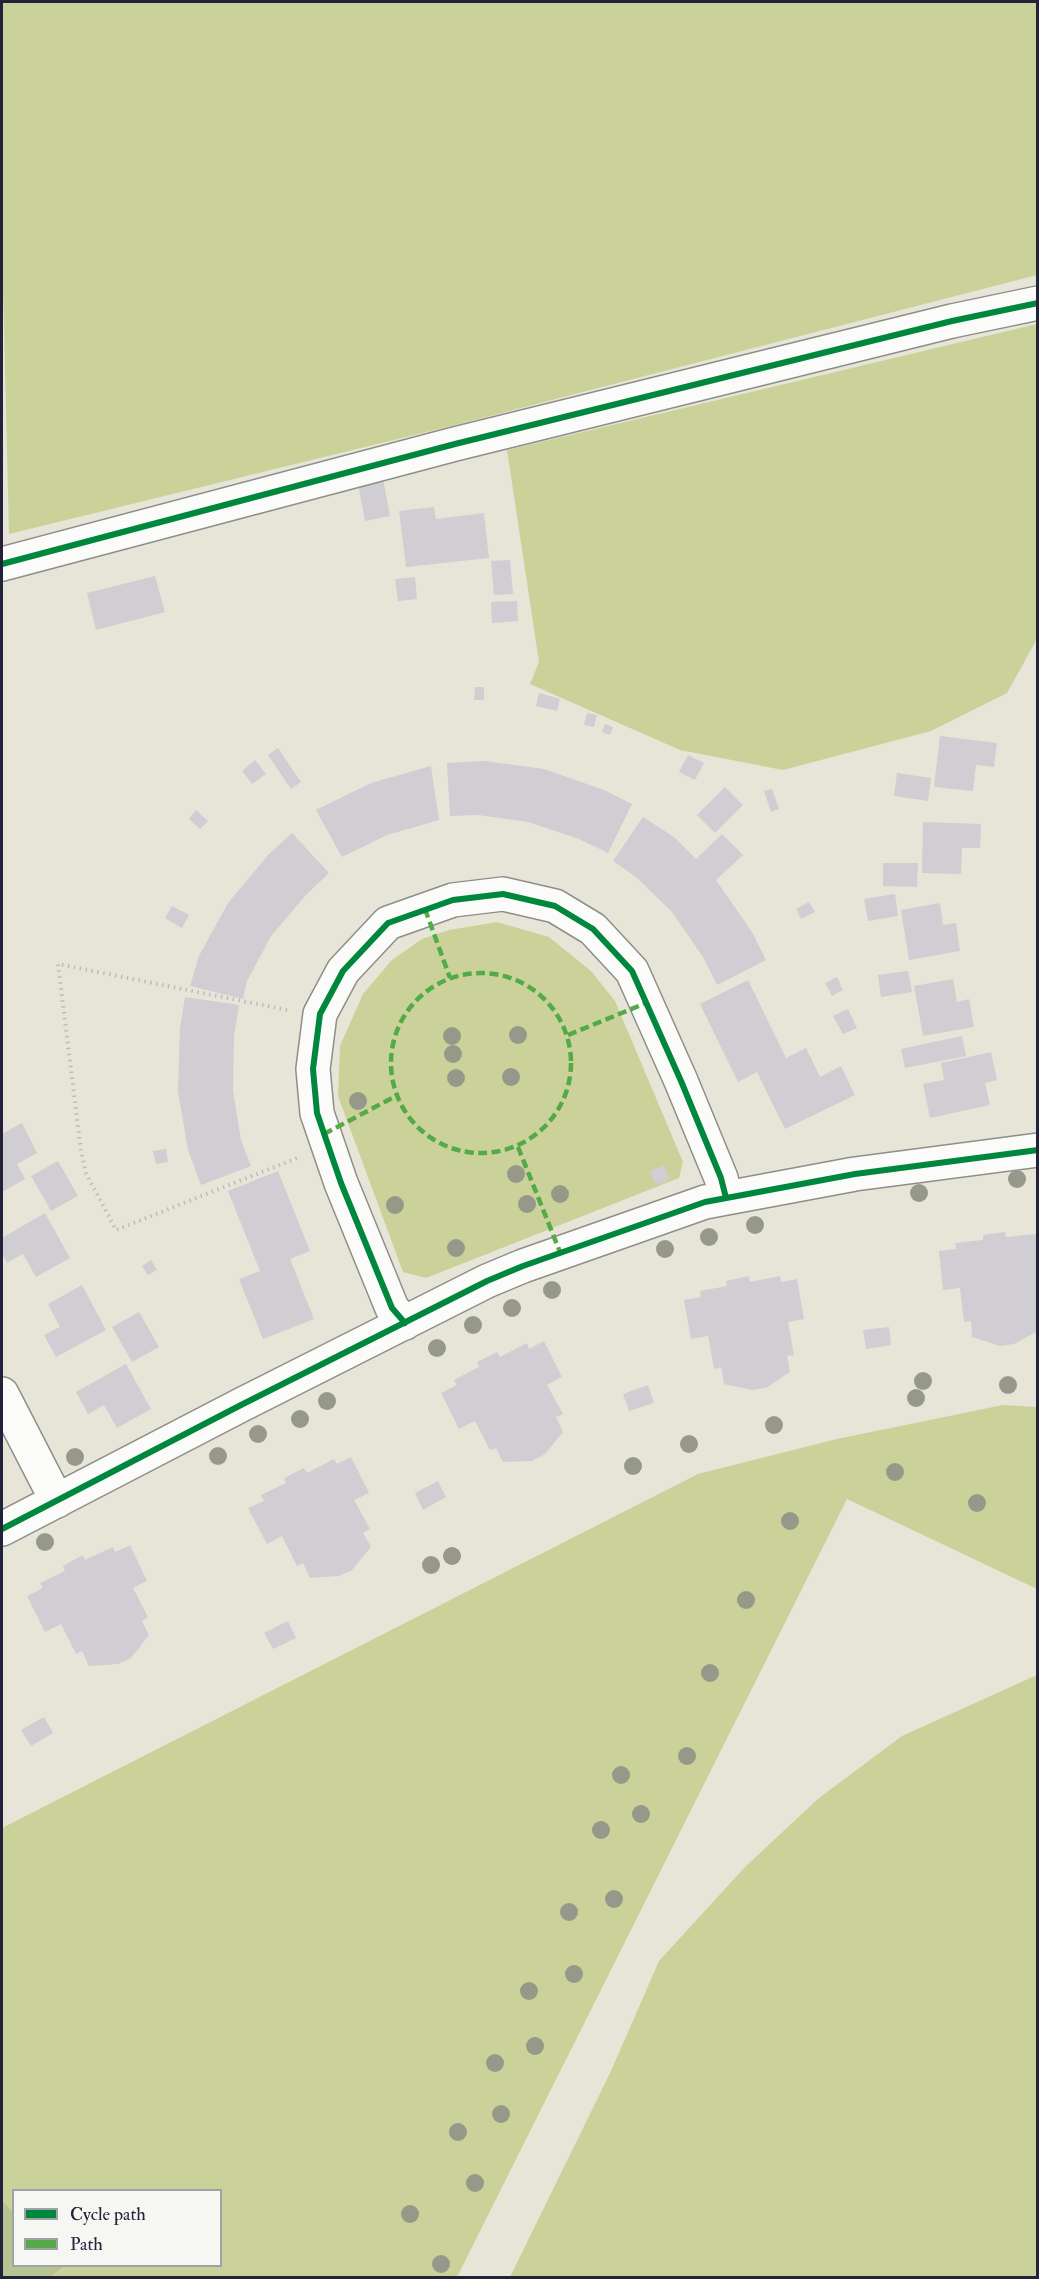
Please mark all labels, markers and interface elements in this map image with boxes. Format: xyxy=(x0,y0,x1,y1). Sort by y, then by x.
legend xyxy=(12,2189,222,2267)
text: Cycle path xyxy=(70,2203,146,2226)
text: Path xyxy=(70,2233,103,2256)

